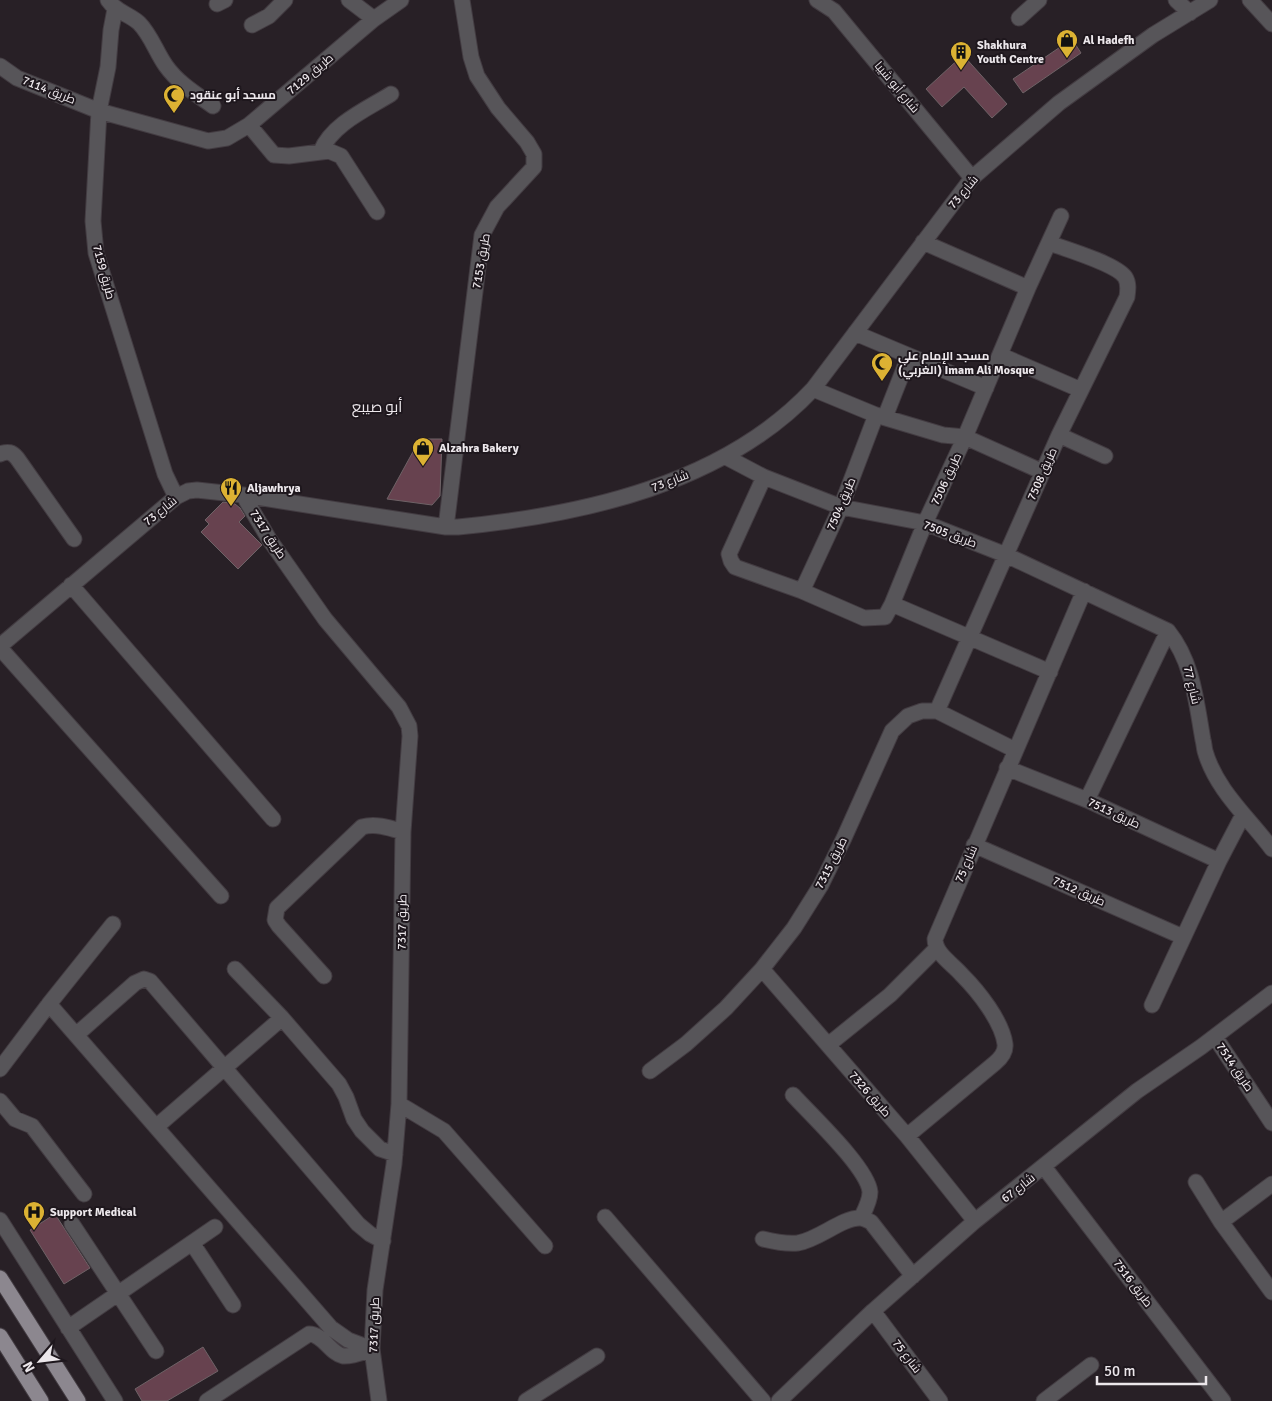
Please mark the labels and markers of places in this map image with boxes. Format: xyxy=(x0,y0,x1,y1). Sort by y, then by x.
shop icon: Al Hadefh xyxy=(1055,28,1079,59)
place label: Al Hadefh xyxy=(1083,33,1135,48)
place label: Shakhura Youth Centre xyxy=(976,38,1044,67)
building icon: Shakhura Youth Centre xyxy=(949,40,973,71)
mosque icon: مسجد أبو عنقود xyxy=(162,83,186,114)
place label: مسجد أبو عنقود xyxy=(190,87,276,103)
place label: مسجد الإمام علي (الغربي) Imam Ali Mosque xyxy=(898,349,1034,380)
mosque icon: مسجد الإمام علي (الغربي) Imam Ali Mosque xyxy=(870,351,894,382)
shop icon: Alzahra Bakery xyxy=(411,436,435,467)
place label: Alzahra Bakery xyxy=(439,441,519,456)
restaurant icon: Aljawhrya xyxy=(219,476,243,507)
place label: Aljawhrya xyxy=(247,481,301,496)
hospital icon: Support Medical xyxy=(22,1200,46,1231)
place label: Support Medical xyxy=(50,1205,137,1220)

